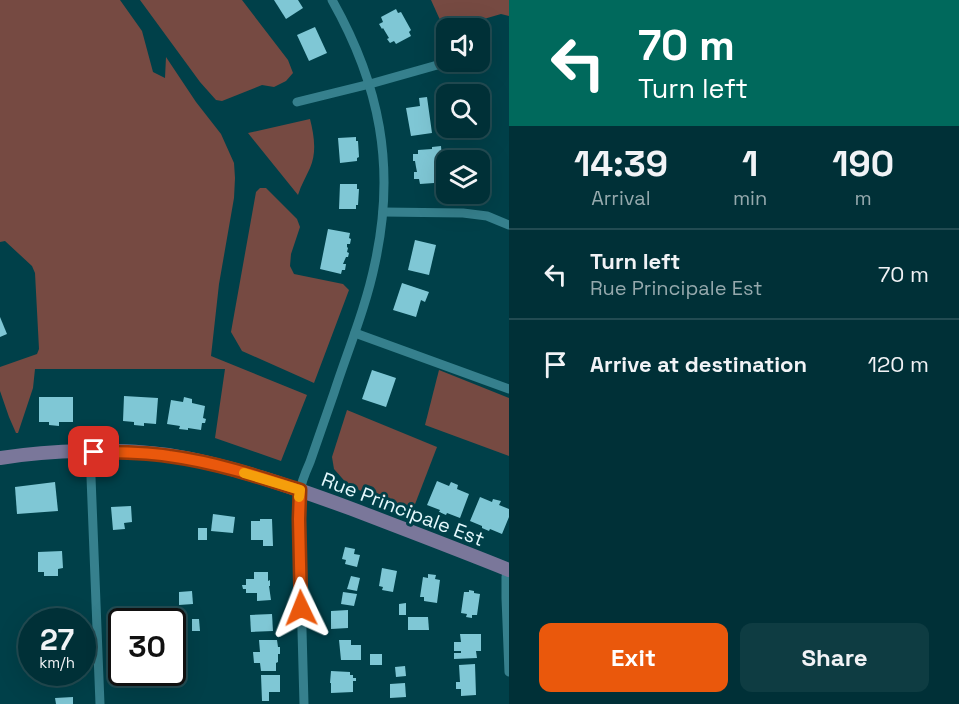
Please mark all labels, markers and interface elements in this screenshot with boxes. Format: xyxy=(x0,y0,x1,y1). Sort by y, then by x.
map controls xyxy=(436,18,490,204)
button: sound xyxy=(436,18,490,72)
text: 70 m xyxy=(638,19,735,72)
icon: left xyxy=(539,24,617,102)
text: Turn left xyxy=(638,71,748,106)
button: search xyxy=(436,84,490,138)
text: 14:39 xyxy=(574,141,668,187)
text: 1 xyxy=(742,141,758,187)
text: 190 xyxy=(832,141,894,187)
button: layers xyxy=(436,150,490,204)
text: Arrival xyxy=(591,185,651,211)
text: min xyxy=(733,185,767,211)
text: m xyxy=(855,185,872,211)
text: Turn left xyxy=(590,247,680,275)
icon: left xyxy=(539,258,572,291)
text: 70 m xyxy=(878,260,929,288)
text: Rue Principale Est xyxy=(590,275,762,301)
icon: arrive xyxy=(539,348,572,381)
text: Arrive at destination xyxy=(590,350,807,378)
text: 120 m xyxy=(868,350,929,378)
pin xyxy=(68,426,119,477)
icon: arrive xyxy=(77,435,110,468)
street label: Rue Principale Est xyxy=(318,466,488,552)
position arrow xyxy=(269,576,333,640)
speed limit sign: 30 xyxy=(108,608,186,686)
text: 27 xyxy=(40,620,74,659)
button: Exit xyxy=(539,623,728,692)
button: Share xyxy=(740,623,929,692)
text: km/h xyxy=(39,653,75,672)

